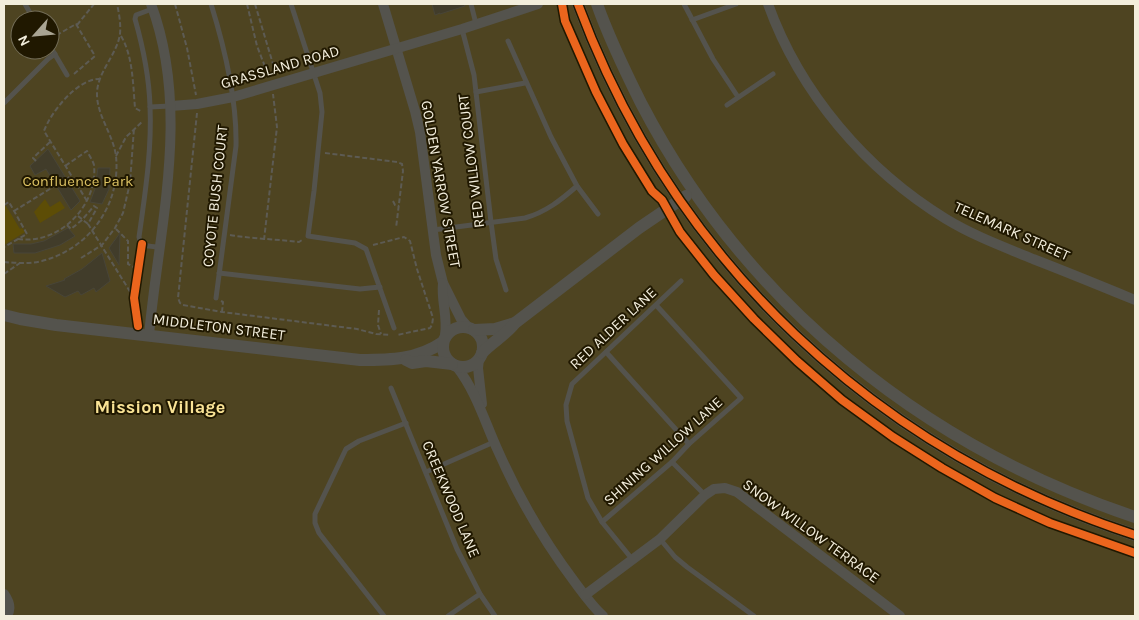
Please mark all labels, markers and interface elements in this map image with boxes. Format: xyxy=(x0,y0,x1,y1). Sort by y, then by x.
north arrow xyxy=(10,10,60,60)
text: N xyxy=(14,32,34,49)
street label: GRASSLAND ROAD xyxy=(219,41,341,93)
street label: RED WILLOW COURT xyxy=(454,93,488,229)
street label: GOLDEN YARROW STREET xyxy=(417,99,465,269)
street label: COYOTE BUSH COURT xyxy=(199,123,231,268)
park label: Confluence Park xyxy=(22,172,134,190)
street label: TELEMARK STREET xyxy=(951,197,1073,265)
street label: RED ALDER LANE xyxy=(566,283,660,373)
street label: MIDDLETON STREET xyxy=(152,310,287,344)
street label: SHINING WILLOW LANE xyxy=(600,393,726,509)
district label: Mission Village xyxy=(95,396,225,418)
street label: CREEKWOOD LANE xyxy=(418,438,484,560)
street label: SNOW WILLOW TERRACE xyxy=(739,475,883,587)

